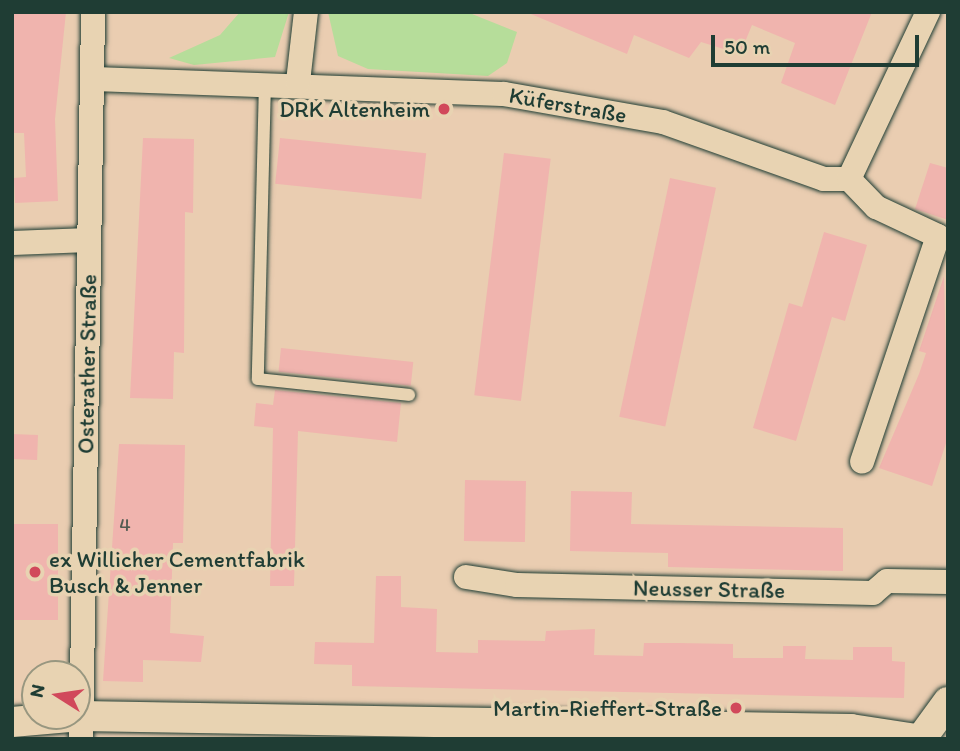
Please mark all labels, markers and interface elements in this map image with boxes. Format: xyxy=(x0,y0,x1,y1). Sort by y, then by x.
scale bar xyxy=(715,21,923,65)
text: 50 m xyxy=(724,34,770,59)
street label: Küferstraße xyxy=(507,81,629,129)
place label: DRK Altenheim xyxy=(279,95,430,123)
marker: DRK Altenheim xyxy=(436,101,452,117)
street label: Osterather Straße xyxy=(72,274,102,454)
house number: 4 xyxy=(119,514,131,536)
place label: ex Willicher Cementfabrik Busch & Jenner xyxy=(49,545,306,599)
marker: ex Willicher Cementfabrik Busch & Jenner xyxy=(27,564,43,580)
street label: Neusser Straße xyxy=(633,574,785,604)
north arrow xyxy=(21,660,91,730)
text: N xyxy=(24,682,50,700)
place label: Martin-Rieffert-Straße xyxy=(493,694,722,722)
marker: Martin-Rieffert-Straße xyxy=(728,700,744,716)

